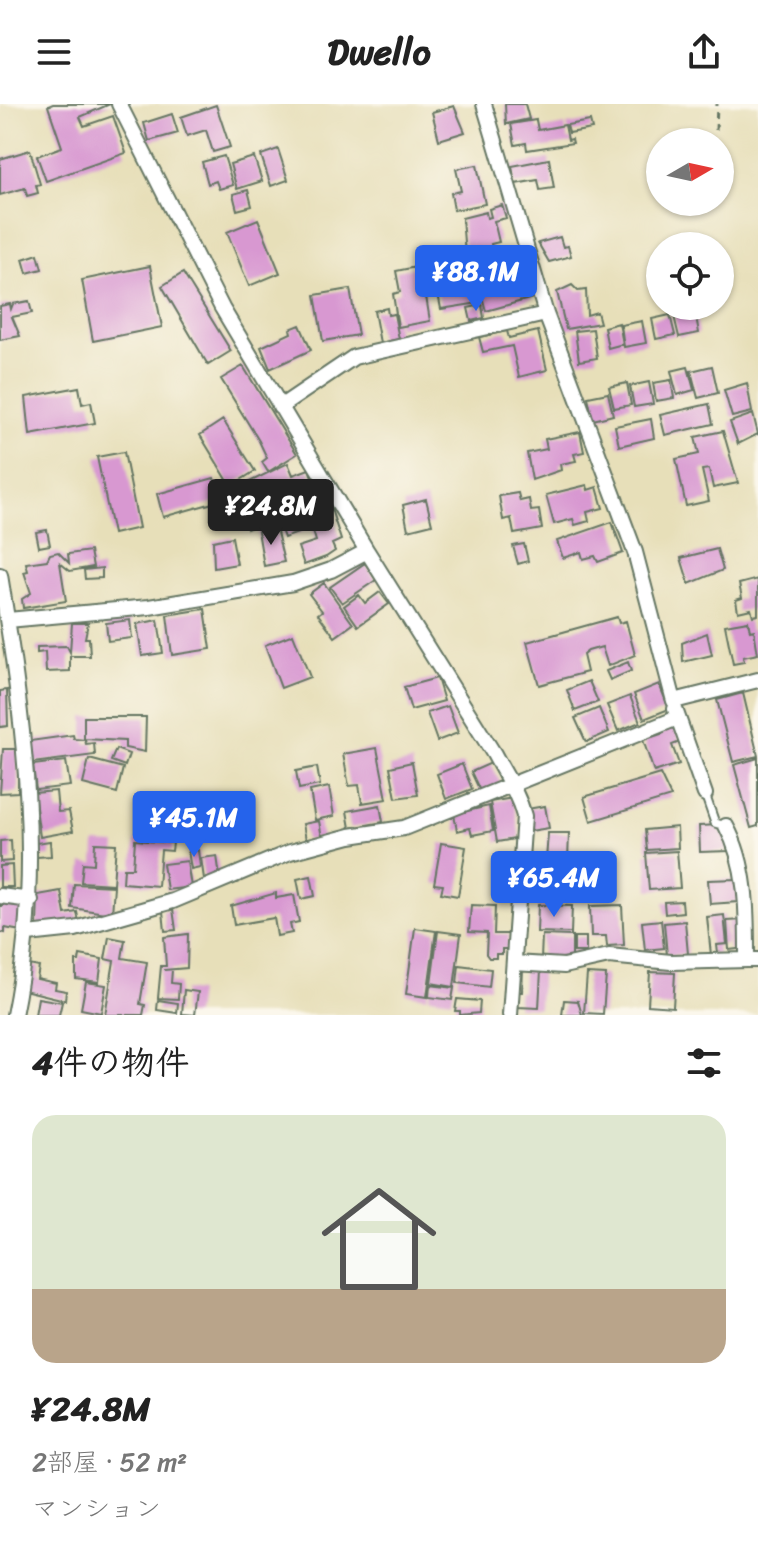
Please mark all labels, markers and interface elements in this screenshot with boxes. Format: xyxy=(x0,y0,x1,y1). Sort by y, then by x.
text: Dwello xyxy=(327,20,431,84)
icon: menu xyxy=(32,30,76,74)
icon: share xyxy=(682,30,726,74)
north arrow xyxy=(646,128,734,216)
map controls xyxy=(646,128,734,320)
button: locate xyxy=(646,232,734,320)
pin: ¥88.1M xyxy=(411,245,541,313)
text: ¥88.1M xyxy=(433,248,519,294)
pin: ¥24.8M xyxy=(206,479,336,547)
text: ¥24.8M xyxy=(226,482,316,528)
pin: ¥45.1M xyxy=(129,791,259,859)
text: ¥45.1M xyxy=(151,794,237,840)
pin: ¥65.4M xyxy=(489,851,619,919)
text: ¥65.4M xyxy=(509,854,599,900)
text: 4件の物件 xyxy=(32,1033,189,1093)
icon: filters xyxy=(682,1041,726,1085)
icon: home xyxy=(307,1167,451,1311)
text: ¥24.8M xyxy=(32,1379,150,1439)
text: 2部屋 · 52 m² xyxy=(32,1439,187,1485)
text: マンション xyxy=(32,1485,161,1531)

